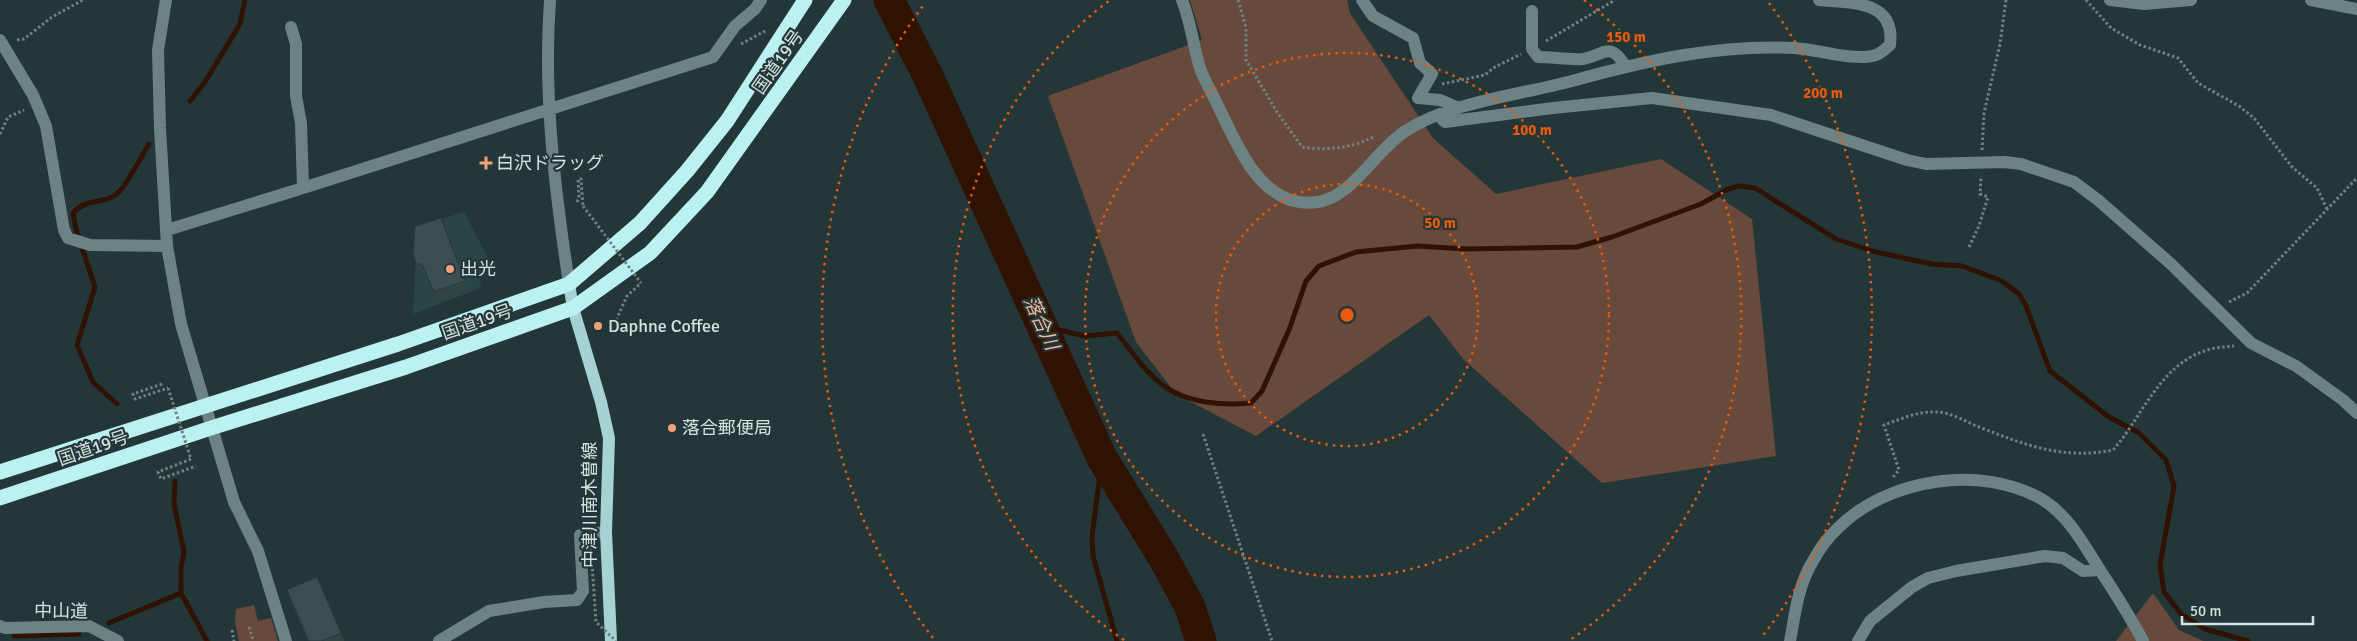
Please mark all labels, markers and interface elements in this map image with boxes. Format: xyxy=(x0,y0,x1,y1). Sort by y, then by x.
street label: 国道19号 xyxy=(748,26,808,98)
text: 150 m xyxy=(1606,28,1646,46)
text: 200 m xyxy=(1803,84,1843,102)
text: 100 m xyxy=(1512,121,1552,139)
place label: 白沢ドラッグ xyxy=(496,152,604,174)
marker: 白沢ドラッグ xyxy=(480,157,492,169)
text: 50 m xyxy=(1424,214,1456,232)
place label: 出光 xyxy=(460,258,496,280)
marker: 出光 xyxy=(444,263,456,275)
water label: 落合川 xyxy=(1018,292,1065,356)
street label: 国道19号 xyxy=(439,300,515,344)
centre of rings xyxy=(1338,306,1356,324)
place label: Daphne Coffee xyxy=(608,315,720,337)
marker: Daphne Coffee xyxy=(592,320,604,332)
place label: 落合郵便局 xyxy=(682,417,772,439)
marker: 落合郵便局 xyxy=(666,422,678,434)
street label: 国道19号 xyxy=(55,426,131,470)
street label: 中津川南木曽線 xyxy=(579,442,601,568)
scale bar xyxy=(2182,594,2313,626)
street label: 中山道 xyxy=(34,600,88,622)
text: 50 m xyxy=(2190,602,2221,620)

